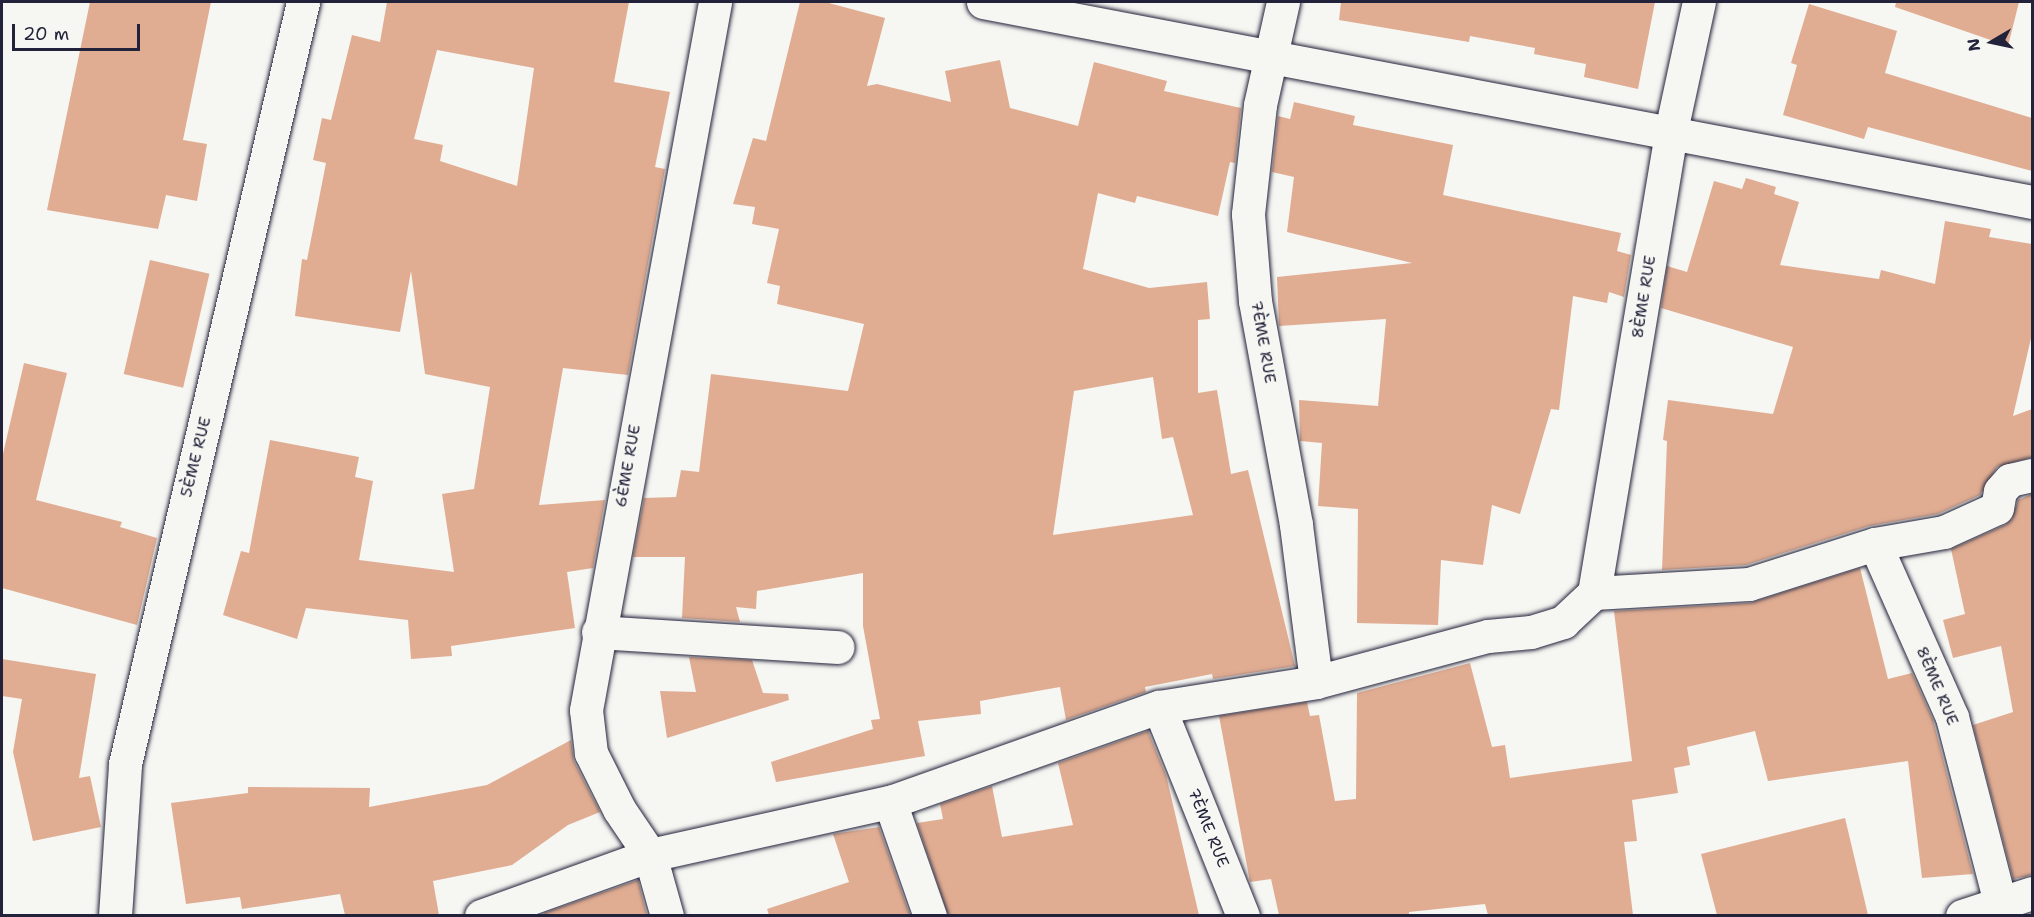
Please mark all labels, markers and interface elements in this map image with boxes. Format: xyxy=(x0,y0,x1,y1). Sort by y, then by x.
scale bar xyxy=(15,12,142,50)
north arrow xyxy=(1962,12,2022,72)
text: 20 m xyxy=(23,22,69,46)
text: N xyxy=(1962,37,1985,53)
street label: 8ÈME RUE xyxy=(1628,254,1660,340)
street label: 7ÈME RUE xyxy=(1246,299,1280,385)
street label: 5ÈME RUE xyxy=(177,415,215,499)
street label: 6ÈME RUE xyxy=(611,423,645,509)
street label: 8ÈME RUE xyxy=(1912,644,1962,728)
street label: 7ÈME RUE xyxy=(1183,786,1233,870)

